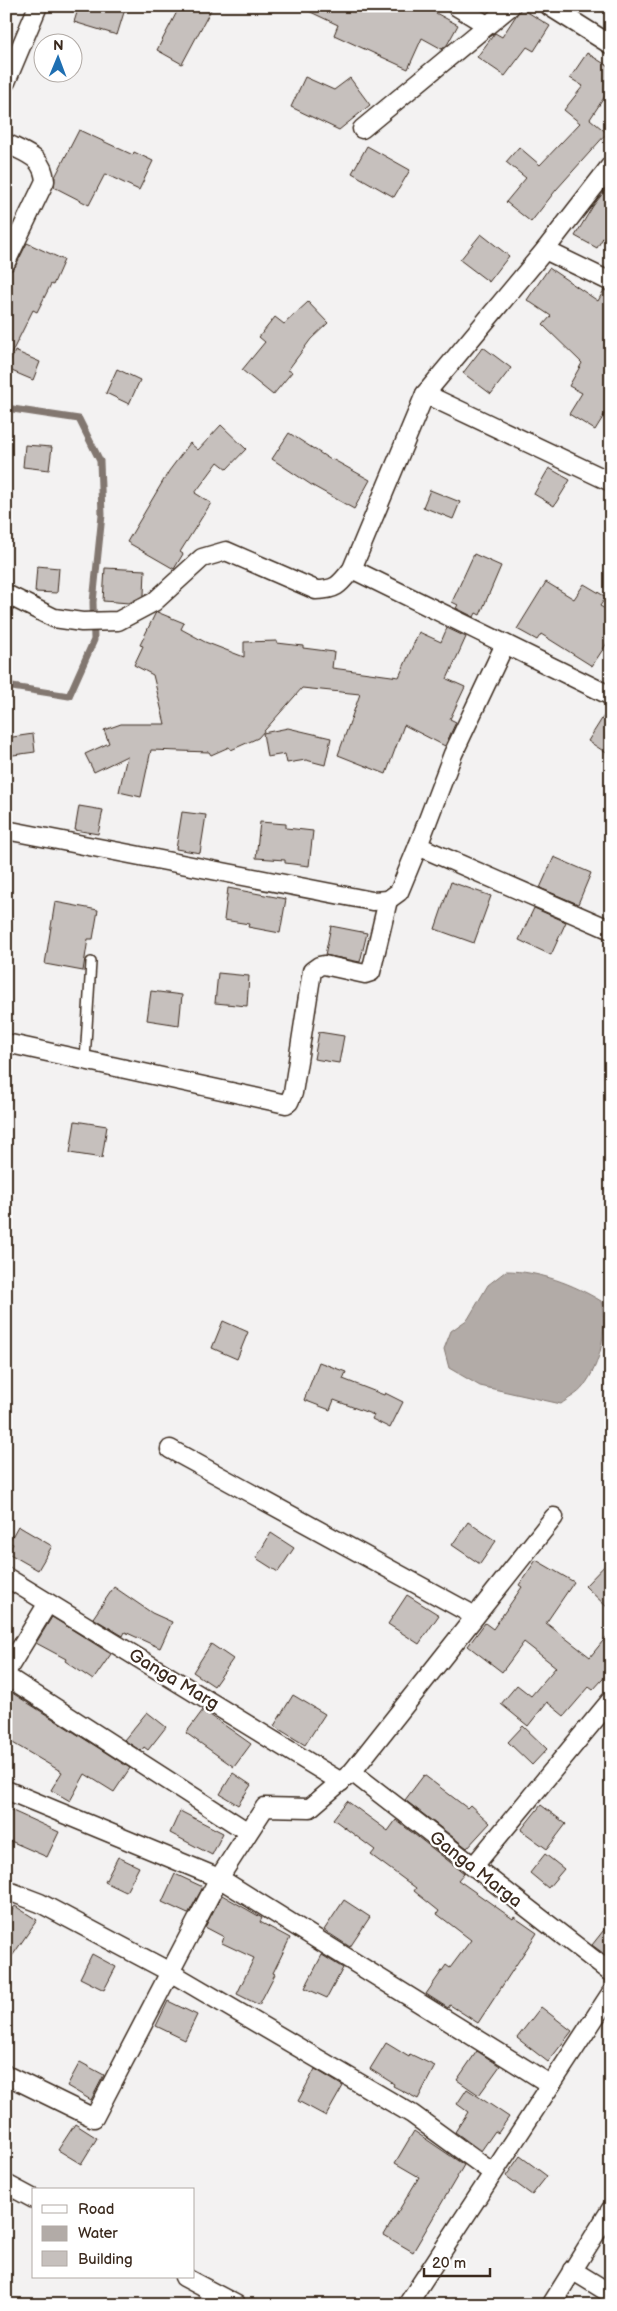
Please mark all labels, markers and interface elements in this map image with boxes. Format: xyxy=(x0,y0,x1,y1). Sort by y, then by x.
north arrow xyxy=(32,32,82,82)
text: N xyxy=(53,37,64,54)
street label: Ganga Marg xyxy=(125,1644,223,1715)
street label: Ganga Marga xyxy=(425,1827,526,1912)
legend xyxy=(32,2188,195,2278)
text: Road xyxy=(78,2200,114,2219)
text: Water xyxy=(78,2224,118,2243)
scale bar xyxy=(424,2246,491,2278)
text: Building xyxy=(78,2250,133,2269)
text: 20 m xyxy=(432,2254,466,2273)

